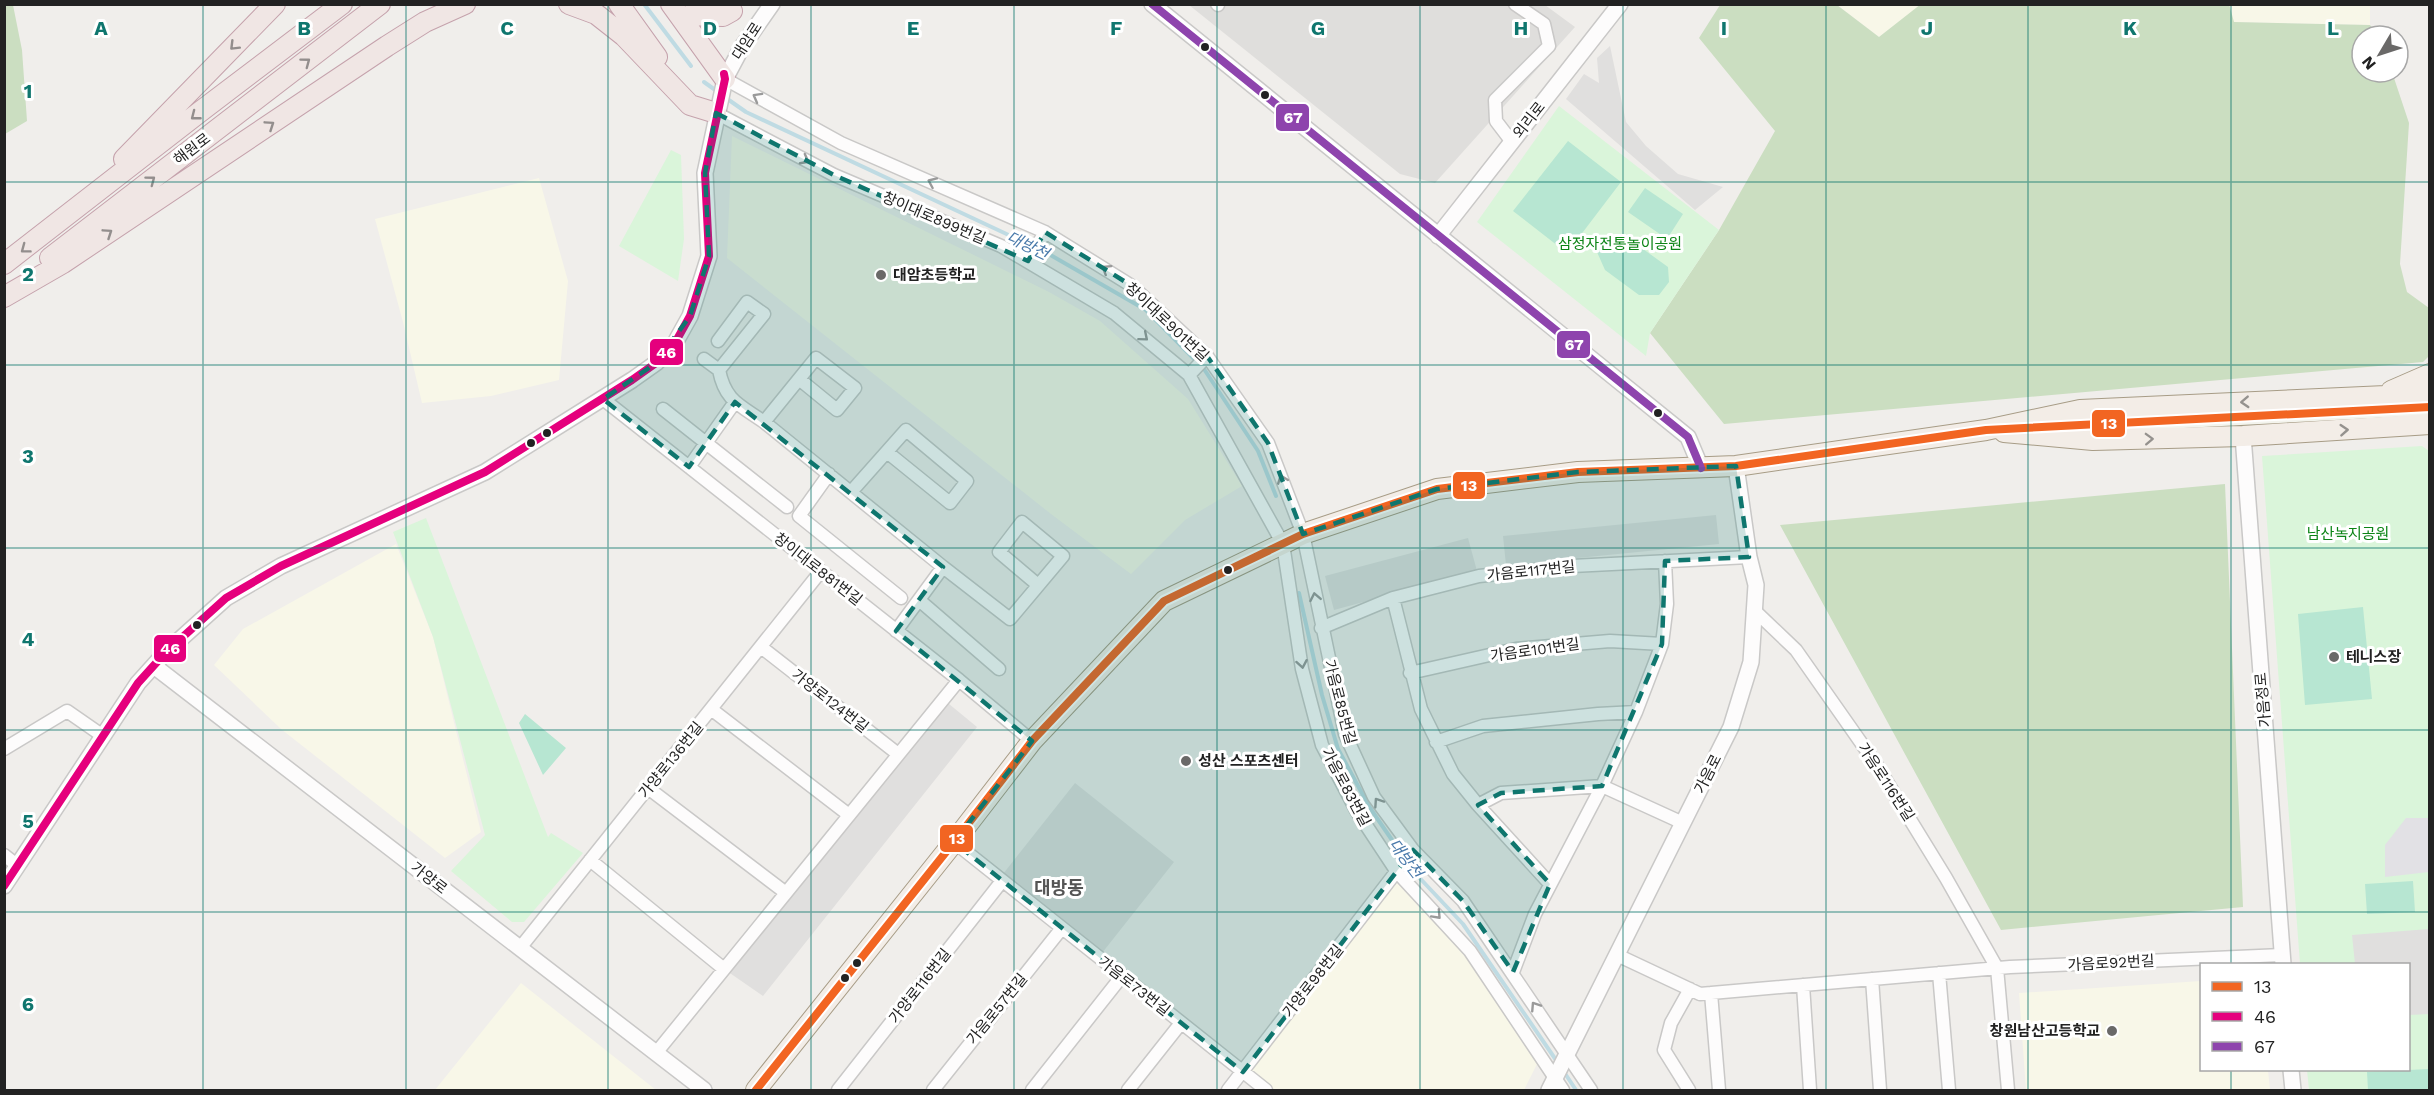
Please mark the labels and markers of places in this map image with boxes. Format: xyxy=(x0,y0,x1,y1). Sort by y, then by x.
unlabelled marker xyxy=(1199,41,1211,53)
unlabelled marker xyxy=(1259,89,1271,101)
place label: 대암초등학교 xyxy=(893,266,976,284)
marker: 대암초등학교 xyxy=(874,268,888,282)
unlabelled marker xyxy=(1652,407,1664,419)
unlabelled marker xyxy=(541,427,553,439)
unlabelled marker xyxy=(525,437,537,449)
unlabelled marker xyxy=(1222,564,1234,576)
unlabelled marker xyxy=(191,619,203,631)
place label: 테니스장 xyxy=(2346,648,2401,666)
marker: 테니스장 xyxy=(2327,650,2341,664)
place label: 성산 스포츠센터 xyxy=(1198,752,1299,770)
marker: 성산 스포츠센터 xyxy=(1179,754,1193,768)
unlabelled marker xyxy=(851,957,863,969)
unlabelled marker xyxy=(839,972,851,984)
place label: 창원남산고등학교 xyxy=(1990,1022,2100,1040)
marker: 창원남산고등학교 xyxy=(2105,1024,2119,1038)

